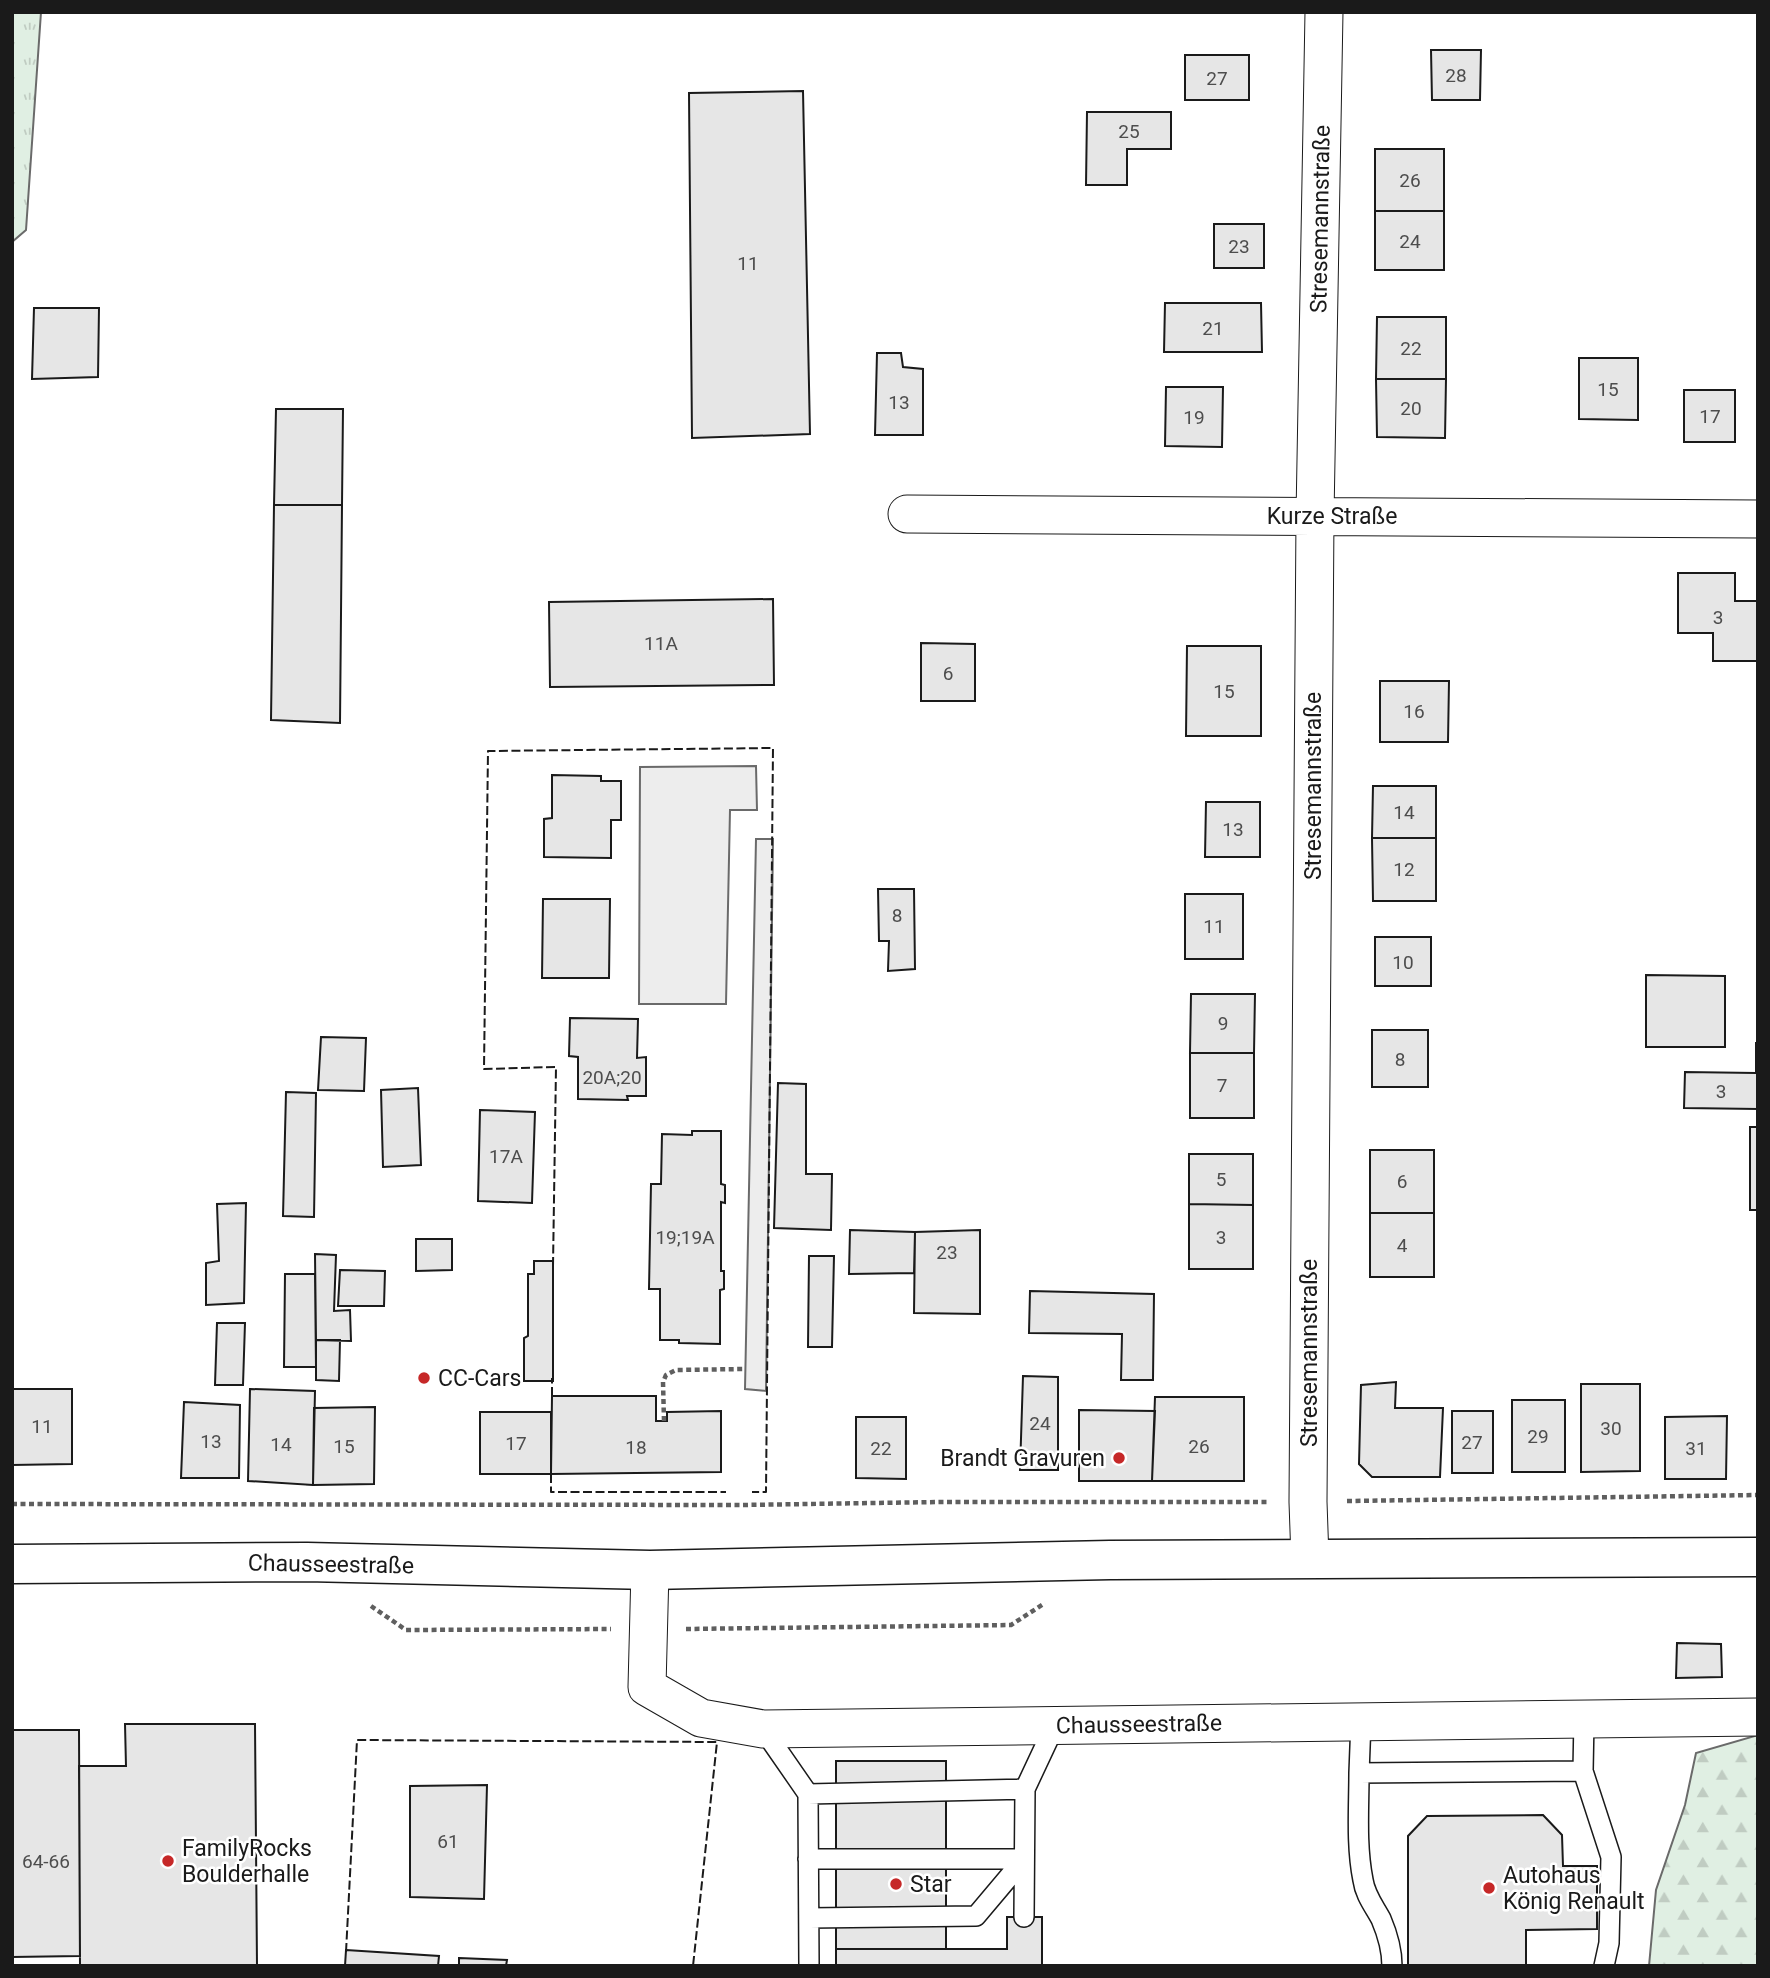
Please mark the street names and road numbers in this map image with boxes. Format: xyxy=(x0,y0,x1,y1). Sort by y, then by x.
street label: Stresemannstraße xyxy=(1305,125,1336,313)
street label: Kurze Straße xyxy=(1267,503,1397,530)
street label: Stresemannstraße xyxy=(1300,692,1327,880)
street label: Stresemannstraße xyxy=(1296,1259,1323,1447)
street label: Chausseestraße xyxy=(248,1550,414,1579)
street label: Chausseestraße xyxy=(1056,1710,1222,1739)

